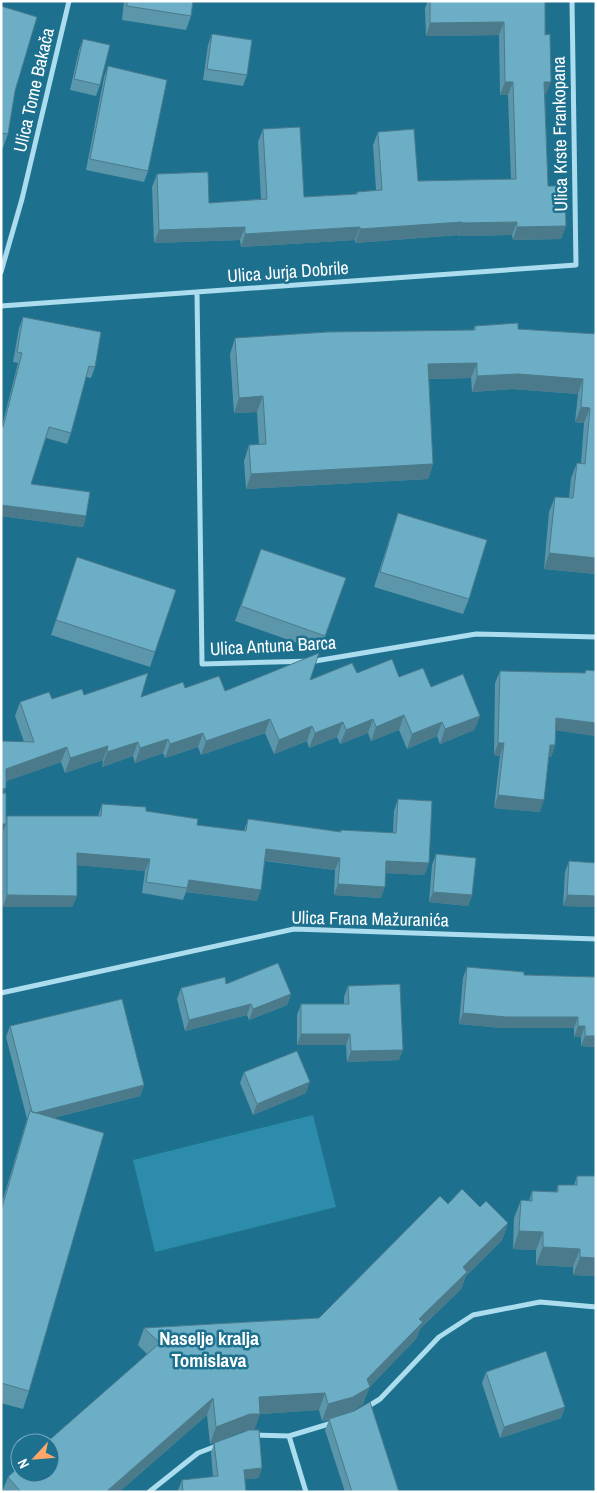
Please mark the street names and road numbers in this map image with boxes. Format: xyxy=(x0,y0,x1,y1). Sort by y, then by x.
street label: Ulica Tome Bakača xyxy=(7,25,60,155)
street label: Ulica Krste Frankopana xyxy=(546,56,573,212)
street label: Ulica Jurja Dobrile xyxy=(227,255,349,288)
street label: Ulica Antuna Barca xyxy=(209,630,337,661)
street label: Ulica Frana Mažuranića xyxy=(291,905,449,932)

